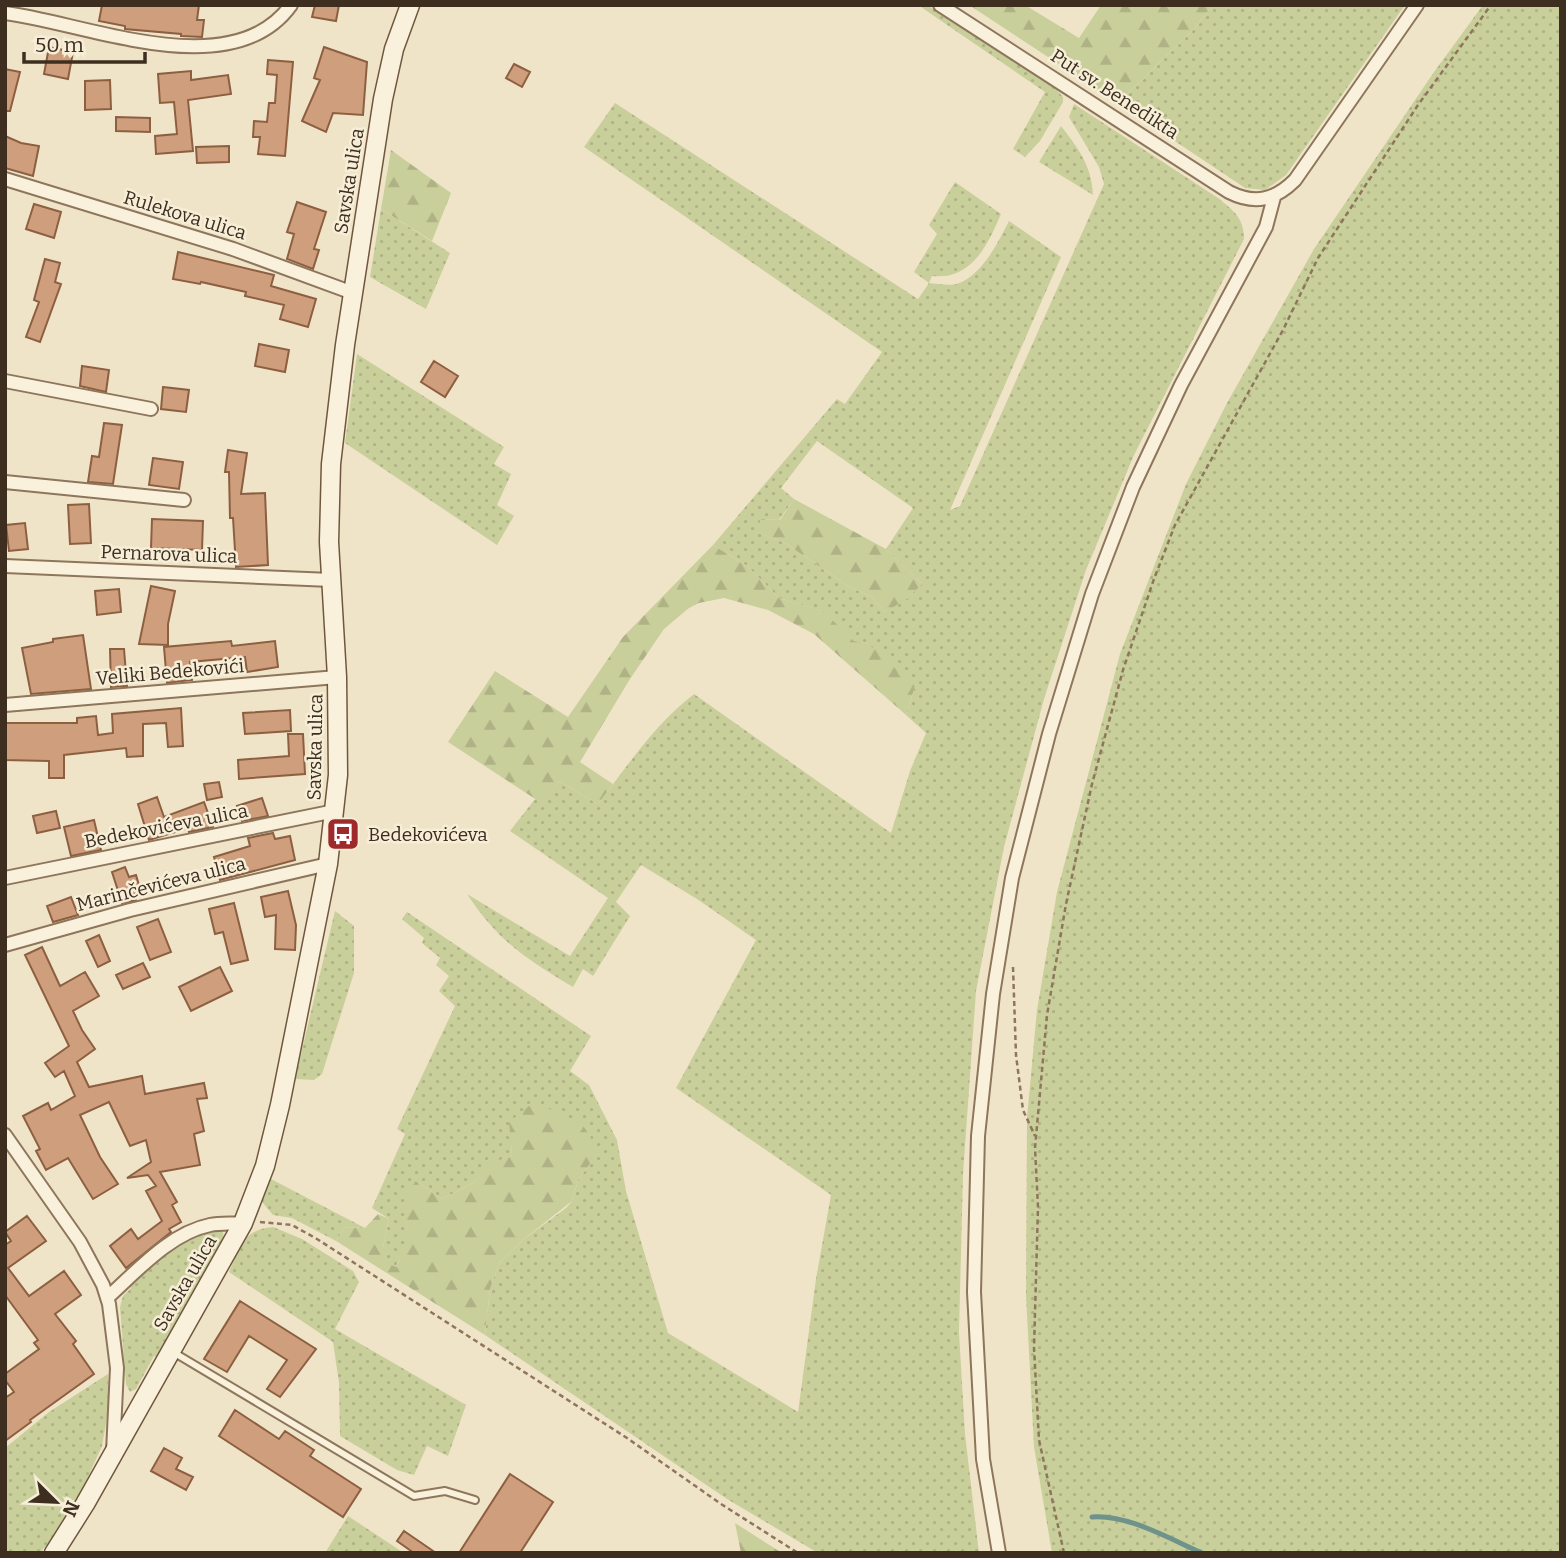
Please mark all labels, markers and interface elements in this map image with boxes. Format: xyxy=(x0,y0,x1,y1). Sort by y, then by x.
scale bar xyxy=(24,21,145,65)
text: 50 m xyxy=(35,32,84,58)
street label: Put sv. Benedikta xyxy=(1047,44,1184,144)
street label: Savska ulica xyxy=(329,126,369,235)
street label: Rulekova ulica xyxy=(121,185,250,245)
street label: Pernarova ulica xyxy=(100,540,238,568)
street label: Veliki Bedekovići xyxy=(95,654,245,690)
street label: Savska ulica xyxy=(303,693,327,801)
street label: Bedekovićeva ulica xyxy=(82,799,250,853)
bus stop icon: Bedekovićeva xyxy=(324,815,362,853)
place label: Bedekovićeva xyxy=(368,823,488,846)
street label: Marinčevićeva ulica xyxy=(74,852,249,916)
street label: Savska ulica xyxy=(148,1231,222,1335)
north arrow xyxy=(21,1467,91,1537)
text: N xyxy=(57,1497,85,1520)

